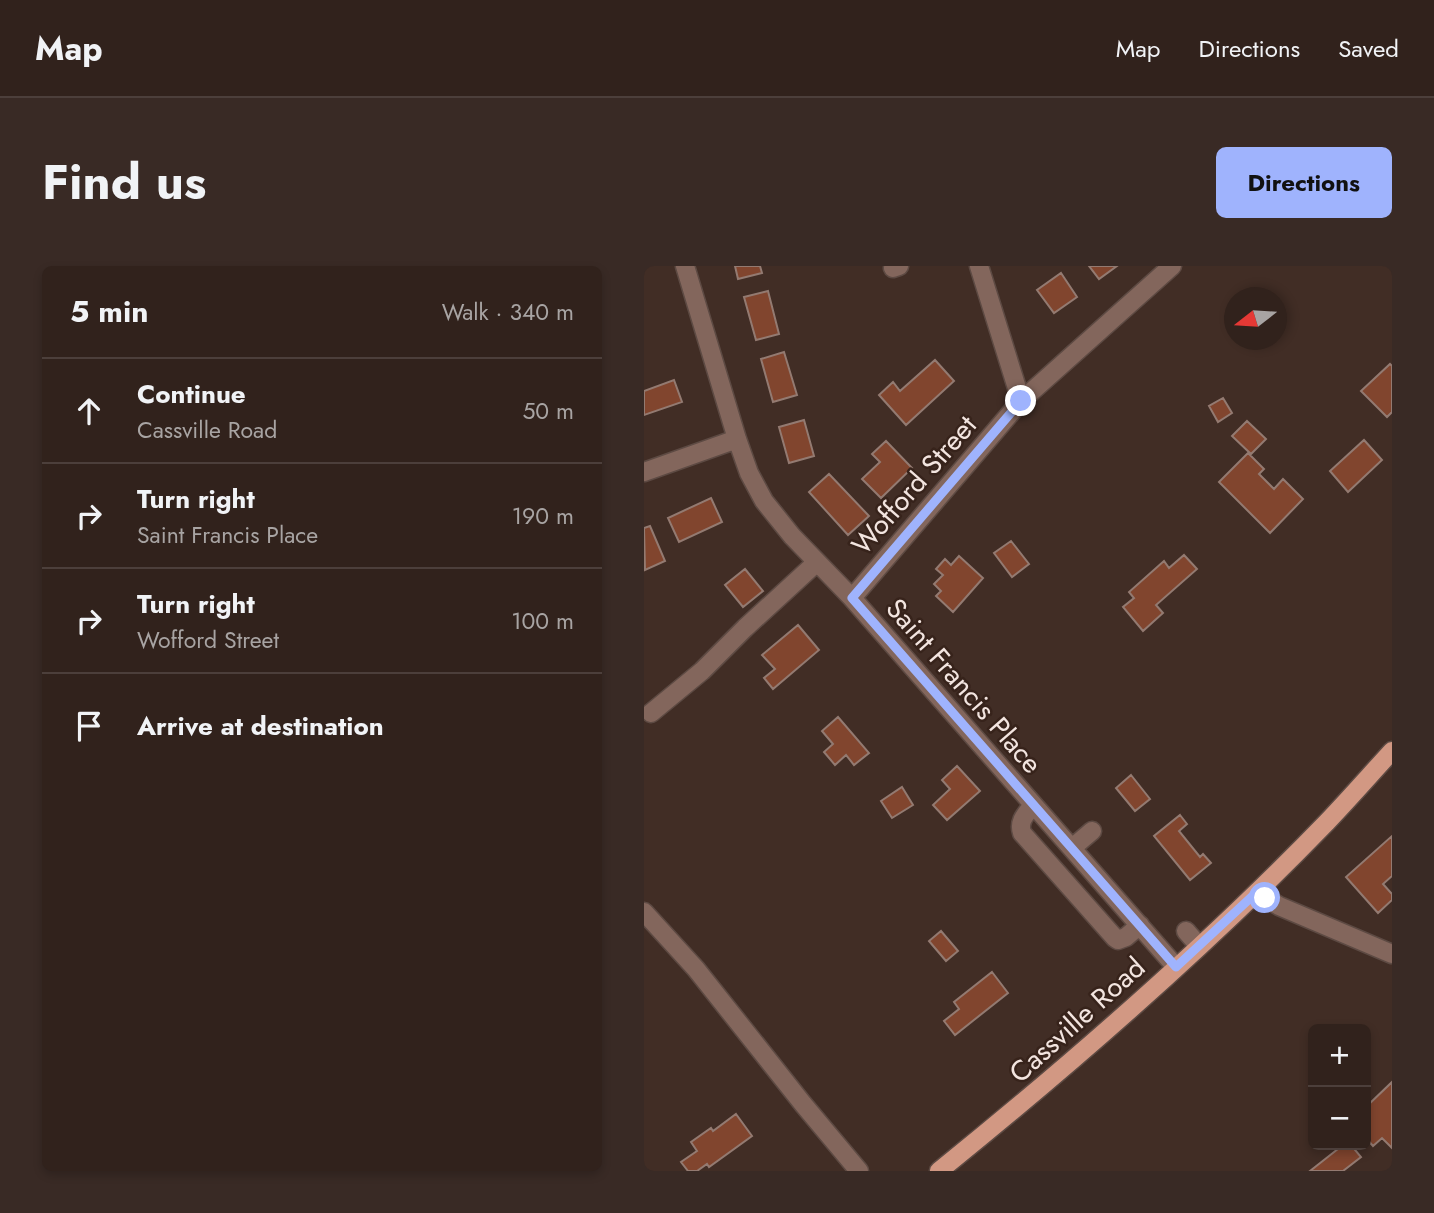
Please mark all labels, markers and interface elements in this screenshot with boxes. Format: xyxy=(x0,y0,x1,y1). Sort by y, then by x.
text: Map xyxy=(35,25,103,72)
text: Map xyxy=(1116,31,1161,66)
text: Directions xyxy=(1199,31,1300,66)
text: Saved xyxy=(1338,31,1399,66)
text: Find us xyxy=(42,147,206,217)
button: Directions xyxy=(1216,147,1392,218)
north arrow xyxy=(1224,287,1287,350)
text: 5 min xyxy=(70,290,148,333)
text: Walk · 340 m xyxy=(442,295,574,329)
text: Continue xyxy=(137,375,246,413)
route end xyxy=(1005,385,1036,416)
icon: ahead xyxy=(70,392,108,430)
text: 50 m xyxy=(522,394,574,428)
street label: Wofford Street xyxy=(842,406,986,564)
text: Cassville Road xyxy=(137,413,277,447)
text: Turn right xyxy=(137,480,255,518)
icon: right xyxy=(70,497,108,535)
text: 190 m xyxy=(512,499,574,533)
text: Saint Francis Place xyxy=(137,518,318,552)
text: Turn right xyxy=(137,585,255,623)
street label: Saint Francis Place xyxy=(876,589,1052,783)
icon: right xyxy=(70,602,108,640)
text: 100 m xyxy=(511,604,574,638)
text: Wofford Street xyxy=(137,623,279,657)
icon: arrive xyxy=(70,707,108,745)
text: Arrive at destination xyxy=(137,707,384,745)
route start xyxy=(1249,882,1280,913)
street label: Cassville Road xyxy=(1000,948,1154,1092)
map controls xyxy=(1308,1024,1371,1150)
button: + xyxy=(1308,1024,1371,1087)
button: − xyxy=(1308,1087,1371,1150)

